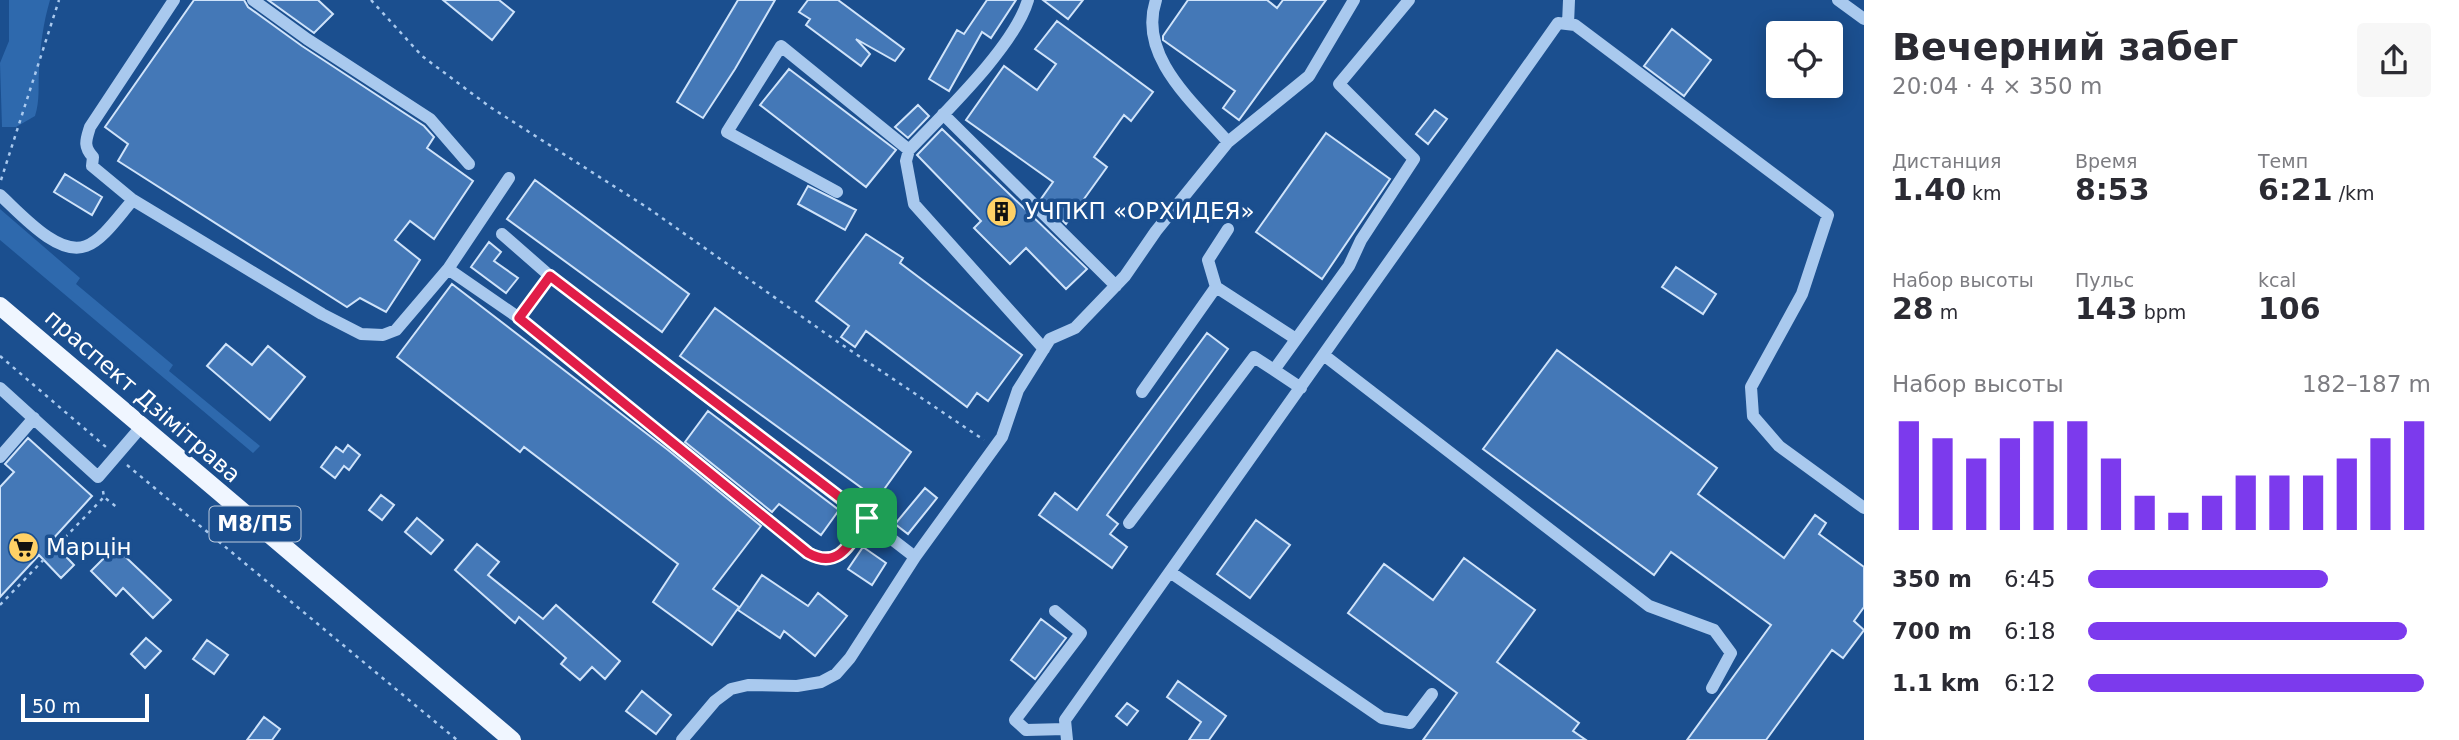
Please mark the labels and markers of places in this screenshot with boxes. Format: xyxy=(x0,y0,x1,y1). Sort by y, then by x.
building icon: УЧПКП «ОРХИДЕЯ» xyxy=(985,194,1019,228)
place label: УЧПКП «ОРХИДЕЯ» xyxy=(1025,198,1255,224)
pin xyxy=(837,488,897,548)
supermarket icon: Марцін xyxy=(6,530,40,564)
place label: Марцін xyxy=(46,534,132,560)

